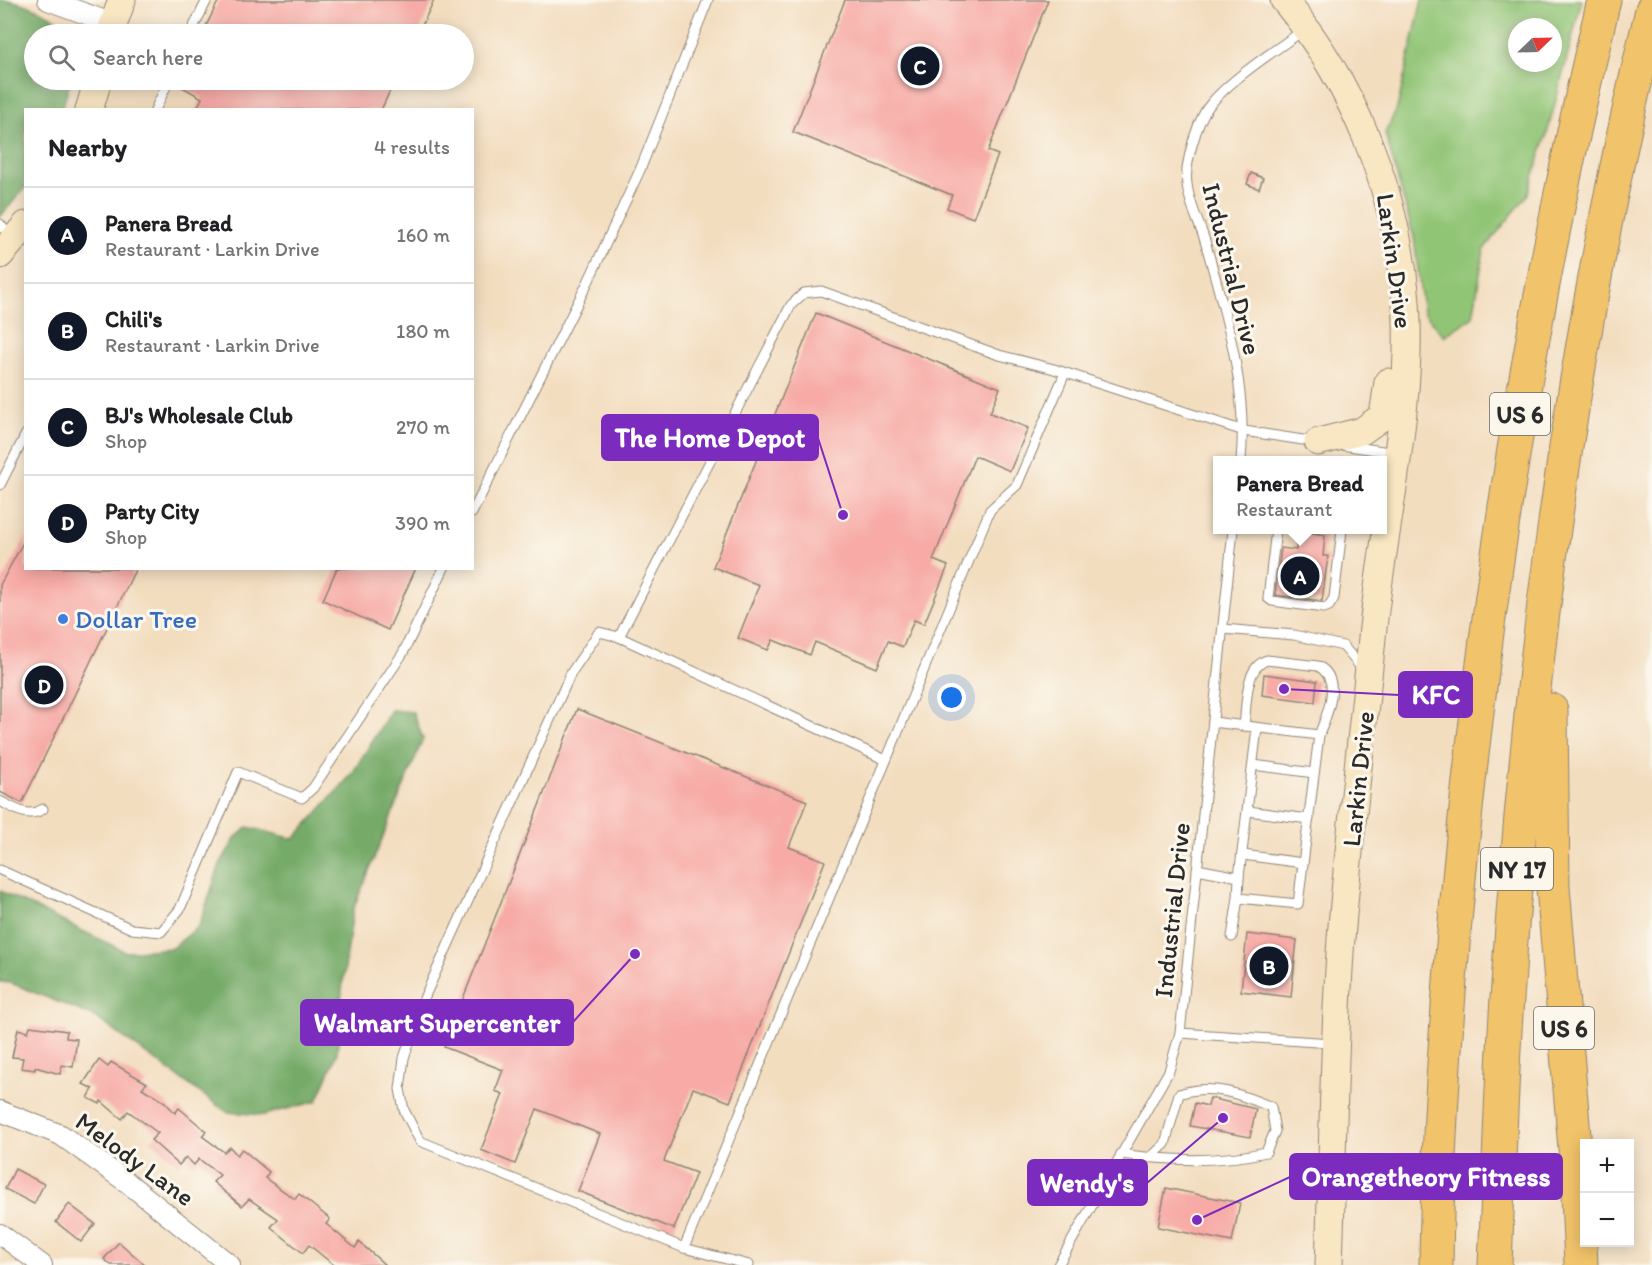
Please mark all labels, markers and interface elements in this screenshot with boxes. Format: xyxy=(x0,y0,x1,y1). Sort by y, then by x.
north arrow xyxy=(1508,18,1562,72)
search box xyxy=(24,24,474,90)
icon: search xyxy=(45,41,78,74)
text: Search here xyxy=(93,44,203,71)
pin: C xyxy=(900,44,940,88)
text: Nearby xyxy=(48,131,127,163)
text: 4 results xyxy=(374,135,450,159)
street label: Industrial Drive xyxy=(1195,180,1269,358)
street label: Larkin Drive xyxy=(1370,191,1420,331)
text: Panera Bread xyxy=(105,210,232,237)
text: A xyxy=(61,223,74,247)
text: 160 m xyxy=(397,223,450,247)
text: Restaurant · Larkin Drive xyxy=(105,237,319,261)
text: Chili's xyxy=(105,306,163,333)
text: B xyxy=(61,319,74,343)
text: 180 m xyxy=(396,319,450,343)
text: Restaurant · Larkin Drive xyxy=(105,333,319,357)
road number: US 6 xyxy=(1490,393,1550,435)
text: BJ's Wholesale Club xyxy=(105,402,293,429)
text: C xyxy=(61,415,74,439)
text: 270 m xyxy=(396,415,450,439)
callout: The Home Depot xyxy=(602,415,818,460)
text: The Home Depot xyxy=(614,421,805,454)
text: Shop xyxy=(105,429,147,453)
popup xyxy=(1213,456,1387,534)
text: Panera Bread xyxy=(1236,470,1364,497)
text: Restaurant xyxy=(1236,497,1332,521)
text: Party City xyxy=(105,498,199,525)
text: D xyxy=(61,511,74,535)
text: 390 m xyxy=(395,511,450,535)
text: Shop xyxy=(105,525,147,549)
pin: A xyxy=(1280,554,1320,598)
place label: Dollar Tree xyxy=(75,603,197,635)
marker: Dollar Tree xyxy=(56,612,70,626)
pin: D xyxy=(24,662,63,708)
callout: KFC xyxy=(1399,672,1472,717)
text: KFC xyxy=(1412,678,1460,711)
your location xyxy=(937,683,966,712)
street label: Larkin Drive xyxy=(1335,710,1381,848)
street label: Industrial Drive xyxy=(1147,821,1197,999)
road number: NY 17 xyxy=(1481,848,1553,890)
pin: B xyxy=(1250,944,1288,988)
callout: Walmart Supercenter xyxy=(301,1000,573,1045)
text: Walmart Supercenter xyxy=(314,1006,562,1039)
road number: US 6 xyxy=(1534,1007,1594,1049)
street label: Melody Lane xyxy=(69,1105,201,1213)
map controls xyxy=(1580,1139,1634,1247)
button: + xyxy=(1580,1139,1634,1193)
callout: Orangetheory Fitness xyxy=(1290,1154,1562,1199)
callout: Wendy's xyxy=(1028,1160,1147,1205)
text: Orangetheory Fitness xyxy=(1302,1160,1550,1193)
text: Wendy's xyxy=(1040,1166,1134,1199)
button: − xyxy=(1580,1193,1634,1247)

